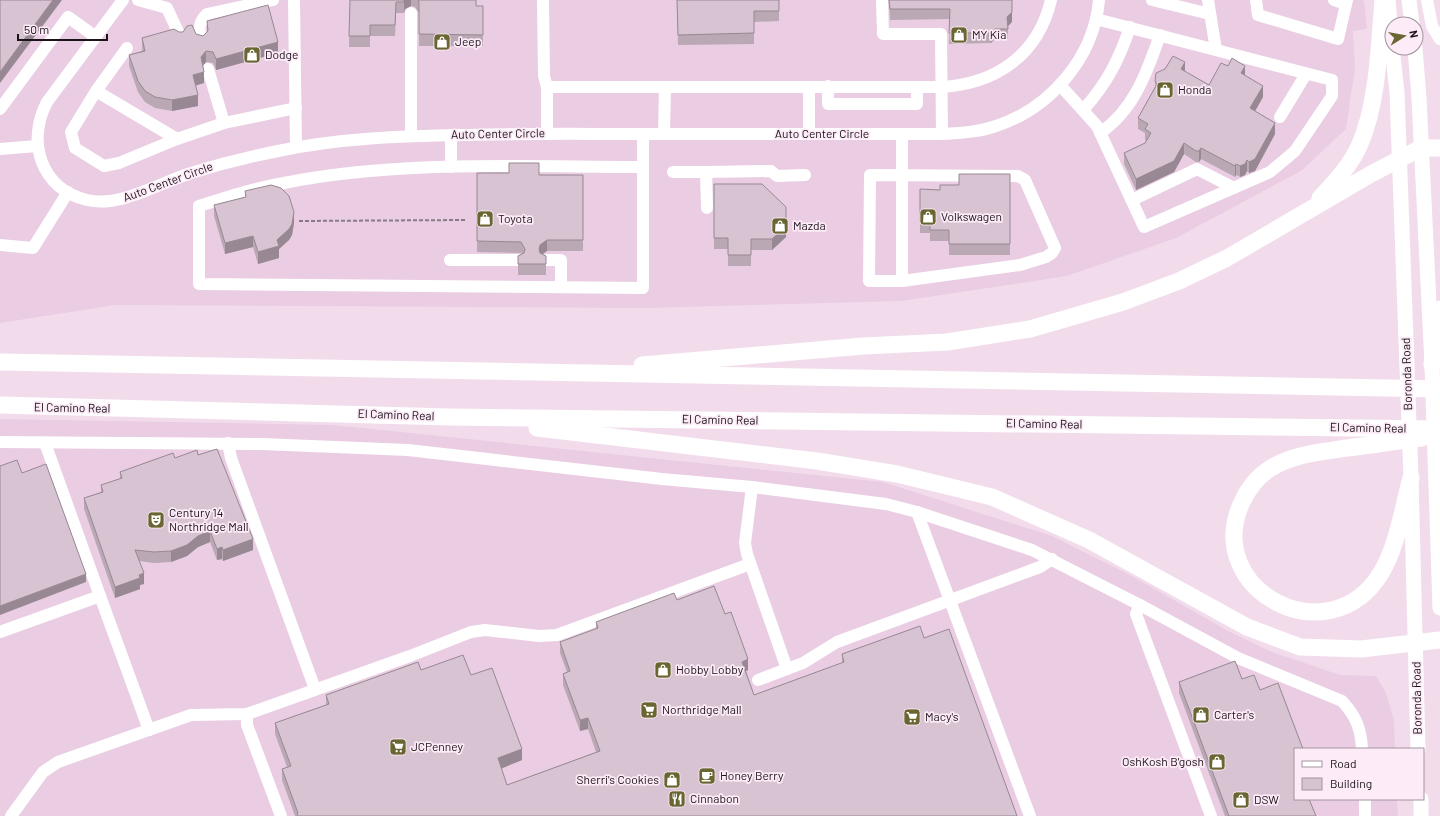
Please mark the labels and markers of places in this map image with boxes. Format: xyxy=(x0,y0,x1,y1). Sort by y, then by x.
shop icon: MY Kia xyxy=(949,25,969,45)
place label: MY Kia xyxy=(972,27,1006,41)
shop icon: Jeep xyxy=(432,32,452,52)
place label: Jeep xyxy=(455,34,481,48)
shop icon: Dodge xyxy=(242,45,262,65)
place label: Dodge xyxy=(265,47,298,61)
shop icon: Honda xyxy=(1155,80,1175,100)
place label: Honda xyxy=(1178,82,1211,96)
shop icon: Volkswagen xyxy=(918,207,938,227)
shop icon: Toyota xyxy=(475,209,495,229)
place label: Volkswagen xyxy=(941,209,1002,223)
place label: Toyota xyxy=(498,211,533,225)
shop icon: Mazda xyxy=(770,216,790,236)
place label: Mazda xyxy=(793,218,826,232)
place label: Century 14 Northridge Mall xyxy=(169,505,248,533)
theatre icon: Century 14 Northridge Mall xyxy=(146,510,166,530)
shop icon: Hobby Lobby xyxy=(653,660,673,680)
place label: Hobby Lobby xyxy=(676,662,744,676)
supermarket icon: Northridge Mall xyxy=(639,700,659,720)
place label: Northridge Mall xyxy=(662,702,741,716)
shop icon: Carter's xyxy=(1191,705,1211,725)
supermarket icon: Macy's xyxy=(902,707,922,727)
place label: Carter's xyxy=(1214,707,1254,721)
place label: Macy's xyxy=(925,709,959,723)
supermarket icon: JCPenney xyxy=(388,737,408,757)
place label: JCPenney xyxy=(411,739,463,753)
shop icon: OshKosh B'gosh xyxy=(1207,752,1227,772)
place label: OshKosh B'gosh xyxy=(1122,754,1204,768)
cafe icon: Honey Berry xyxy=(697,766,717,786)
place label: Honey Berry xyxy=(720,768,784,782)
shop icon: Sherri's Cookies xyxy=(662,770,682,790)
place label: Sherri's Cookies xyxy=(576,772,659,786)
restaurant icon: Cinnabon xyxy=(667,789,687,809)
shop icon: DSW xyxy=(1231,790,1251,810)
place label: Cinnabon xyxy=(690,791,739,805)
place label: DSW xyxy=(1254,792,1279,806)

